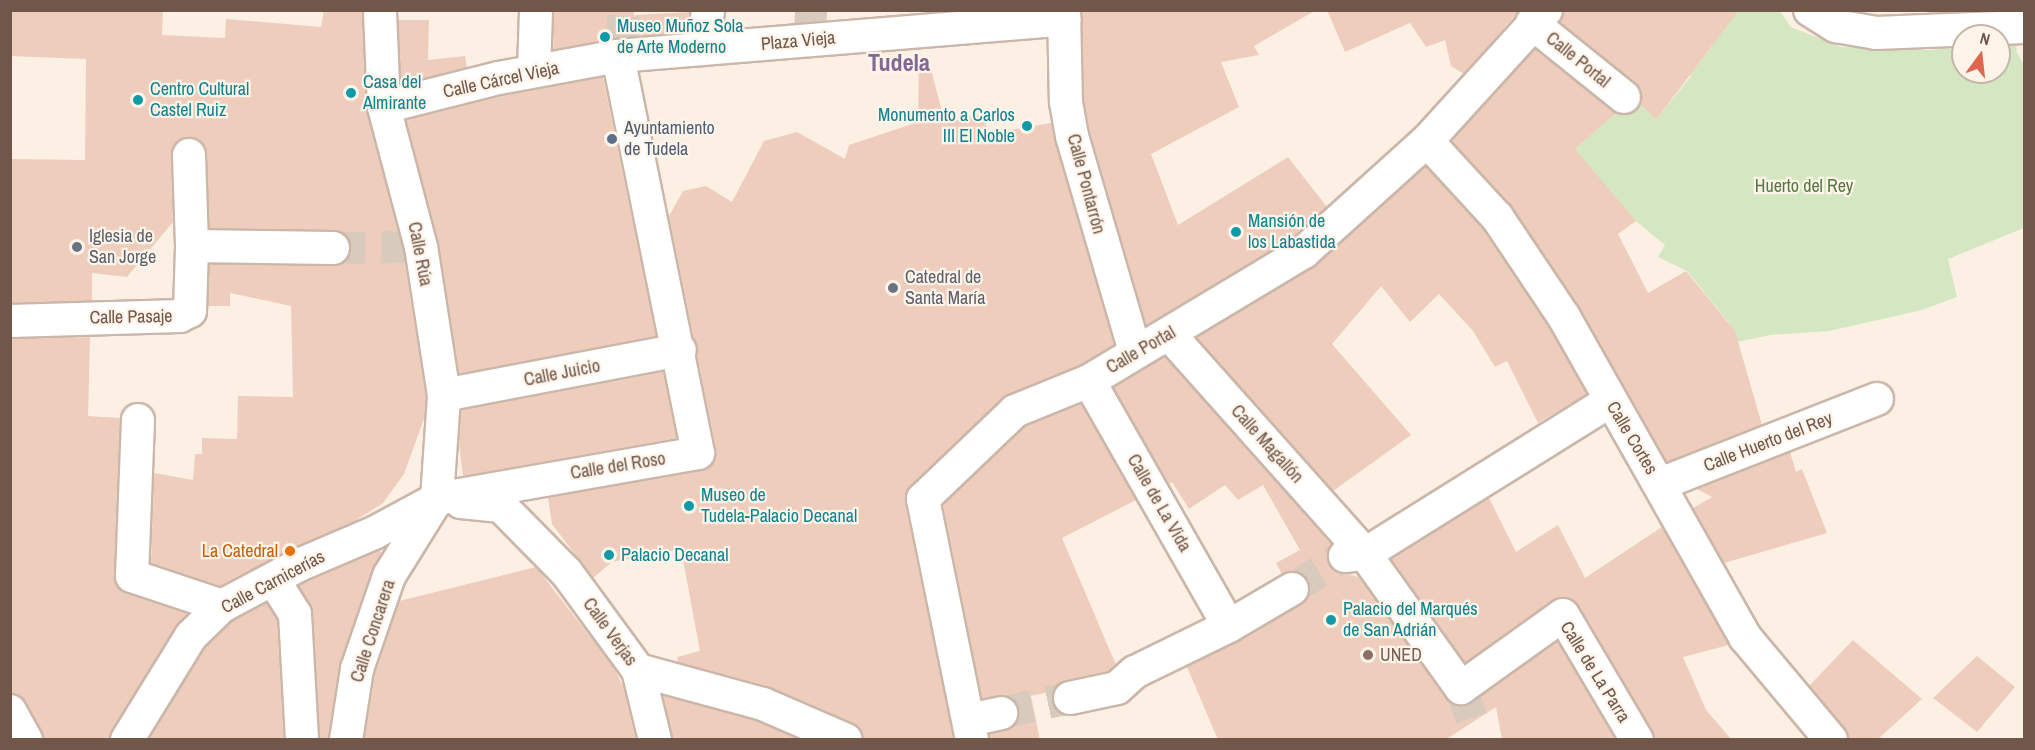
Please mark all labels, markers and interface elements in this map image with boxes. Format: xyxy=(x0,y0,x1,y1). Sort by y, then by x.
place label: Museo Muñoz Sola de Arte Moderno xyxy=(617,16,743,58)
north arrow xyxy=(1951,24,2011,84)
street label: Plaza Vieja xyxy=(760,27,836,55)
text: N xyxy=(1978,27,1993,50)
street label: Calle Portal xyxy=(1542,28,1614,92)
marker: Museo Muñoz Sola de Arte Moderno xyxy=(598,30,612,44)
district label: Tudela xyxy=(868,49,930,77)
street label: Calle Cárcel Vieja xyxy=(441,57,561,103)
place label: Casa del Almirante xyxy=(363,72,426,115)
place label: Centro Cultural Castel Ruiz xyxy=(150,79,249,122)
marker: Casa del Almirante xyxy=(344,86,358,100)
marker: Centro Cultural Castel Ruiz xyxy=(131,93,145,107)
place label: Monumento a Carlos III El Noble xyxy=(878,105,1015,148)
place label: Ayuntamiento de Tudela xyxy=(624,118,715,160)
marker: Monumento a Carlos III El Noble xyxy=(1020,119,1034,133)
marker: Ayuntamiento de Tudela xyxy=(605,132,619,146)
street label: Calle Pontarrón xyxy=(1062,132,1110,236)
park label: Huerto del Rey xyxy=(1755,175,1853,197)
place label: Mansión de los Labastida xyxy=(1248,211,1336,254)
street label: Calle Rúa xyxy=(403,220,437,288)
marker: Mansión de los Labastida xyxy=(1229,225,1243,239)
place label: Iglesia de San Jorge xyxy=(89,226,156,268)
marker: Iglesia de San Jorge xyxy=(70,240,84,254)
place label: Catedral de Santa María xyxy=(905,267,985,310)
marker: Catedral de Santa María xyxy=(886,281,900,295)
street label: Calle Pasaje xyxy=(89,305,173,329)
street label: Calle Portal xyxy=(1103,322,1179,378)
street label: Calle Juicio xyxy=(522,355,602,391)
street label: Calle Cortes xyxy=(1602,398,1662,478)
street label: Calle Magallón xyxy=(1226,401,1308,487)
street label: Calle Huerto del Rey xyxy=(1701,408,1835,476)
street label: Calle del Roso xyxy=(569,448,667,484)
street label: Calle de La Vida xyxy=(1122,450,1196,556)
place label: Museo de Tudela-Palacio Decanal xyxy=(701,485,857,528)
marker: Museo de Tudela-Palacio Decanal xyxy=(682,499,696,513)
place label: La Catedral xyxy=(202,540,278,562)
marker: La Catedral xyxy=(283,544,297,558)
place label: Palacio Decanal xyxy=(621,544,728,566)
street label: Calle Carnicerías xyxy=(218,546,328,618)
marker: Palacio Decanal xyxy=(602,548,616,562)
street label: Calle Concarera xyxy=(346,577,400,685)
street label: Calle Verjas xyxy=(578,594,642,670)
place label: Palacio del Marqués de San Adrián xyxy=(1343,599,1478,642)
marker: Palacio del Marqués de San Adrián xyxy=(1324,613,1338,627)
street label: Calle de La Parra xyxy=(1555,618,1635,726)
place label: UNED xyxy=(1380,644,1422,666)
marker: UNED xyxy=(1361,648,1375,662)

